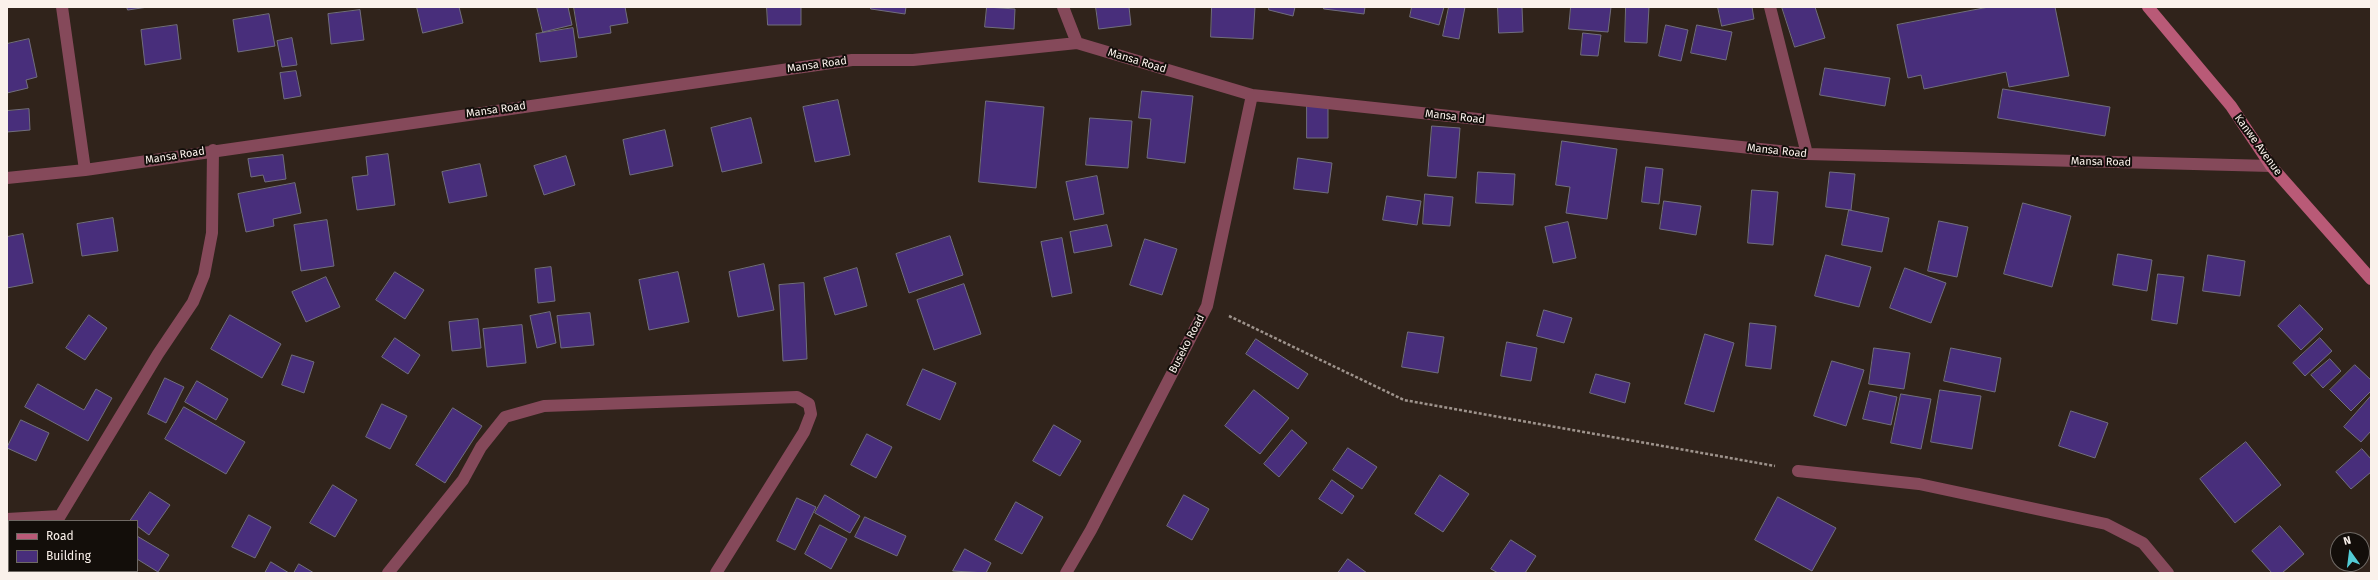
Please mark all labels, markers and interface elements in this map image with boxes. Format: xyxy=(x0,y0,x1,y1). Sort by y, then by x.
street label: Mansa Road xyxy=(1106,46,1168,76)
street label: Mansa Road xyxy=(786,54,848,76)
street label: Mansa Road xyxy=(465,99,527,121)
street label: Mansa Road xyxy=(1424,107,1486,127)
street label: Kanwe Avenue xyxy=(2231,112,2285,178)
street label: Mansa Road xyxy=(1746,141,1808,161)
street label: Mansa Road xyxy=(144,145,206,167)
street label: Mansa Road xyxy=(2071,155,2131,169)
street label: Buseko Road xyxy=(1166,312,1208,376)
legend xyxy=(8,520,138,572)
text: Road xyxy=(46,529,74,543)
north arrow xyxy=(2330,532,2370,572)
text: N xyxy=(2342,534,2352,548)
text: Building xyxy=(46,549,91,563)

